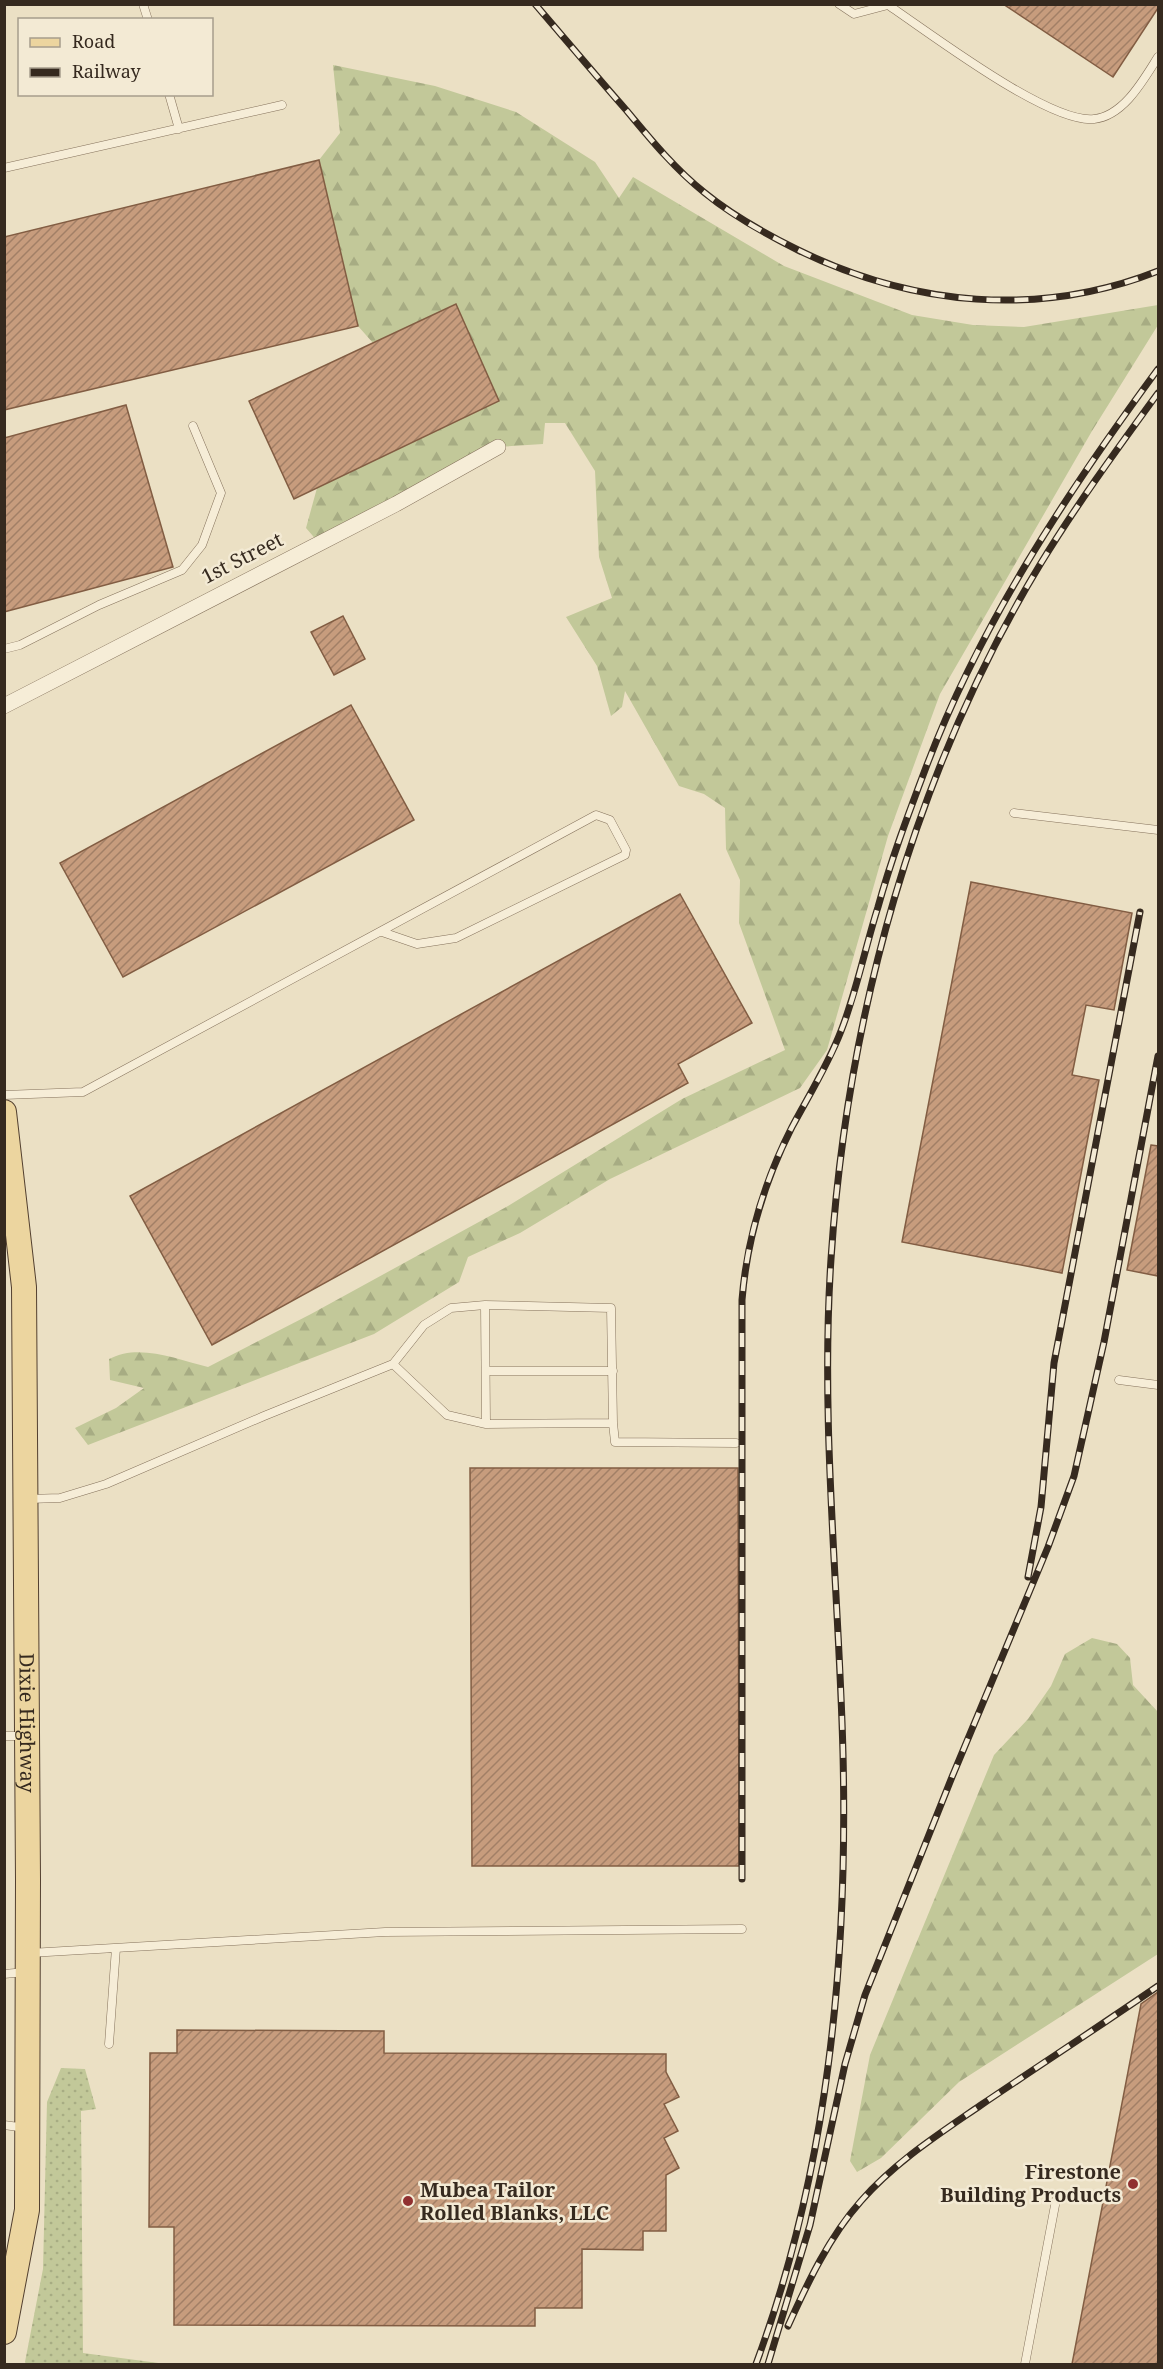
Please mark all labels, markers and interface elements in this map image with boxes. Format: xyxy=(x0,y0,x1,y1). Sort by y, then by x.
legend xyxy=(18,18,213,96)
text: Road xyxy=(72,29,115,53)
text: Railway xyxy=(72,59,142,83)
street label: 1st Street xyxy=(196,525,287,590)
street label: Dixie Highway xyxy=(13,1653,41,1794)
place label: Firestone Building Products xyxy=(940,2158,1121,2208)
place label: Mubea Tailor Rolled Blanks, LLC xyxy=(420,2176,609,2226)
marker: Firestone Building Products xyxy=(1126,2177,1140,2191)
marker: Mubea Tailor Rolled Blanks, LLC xyxy=(401,2194,415,2208)

